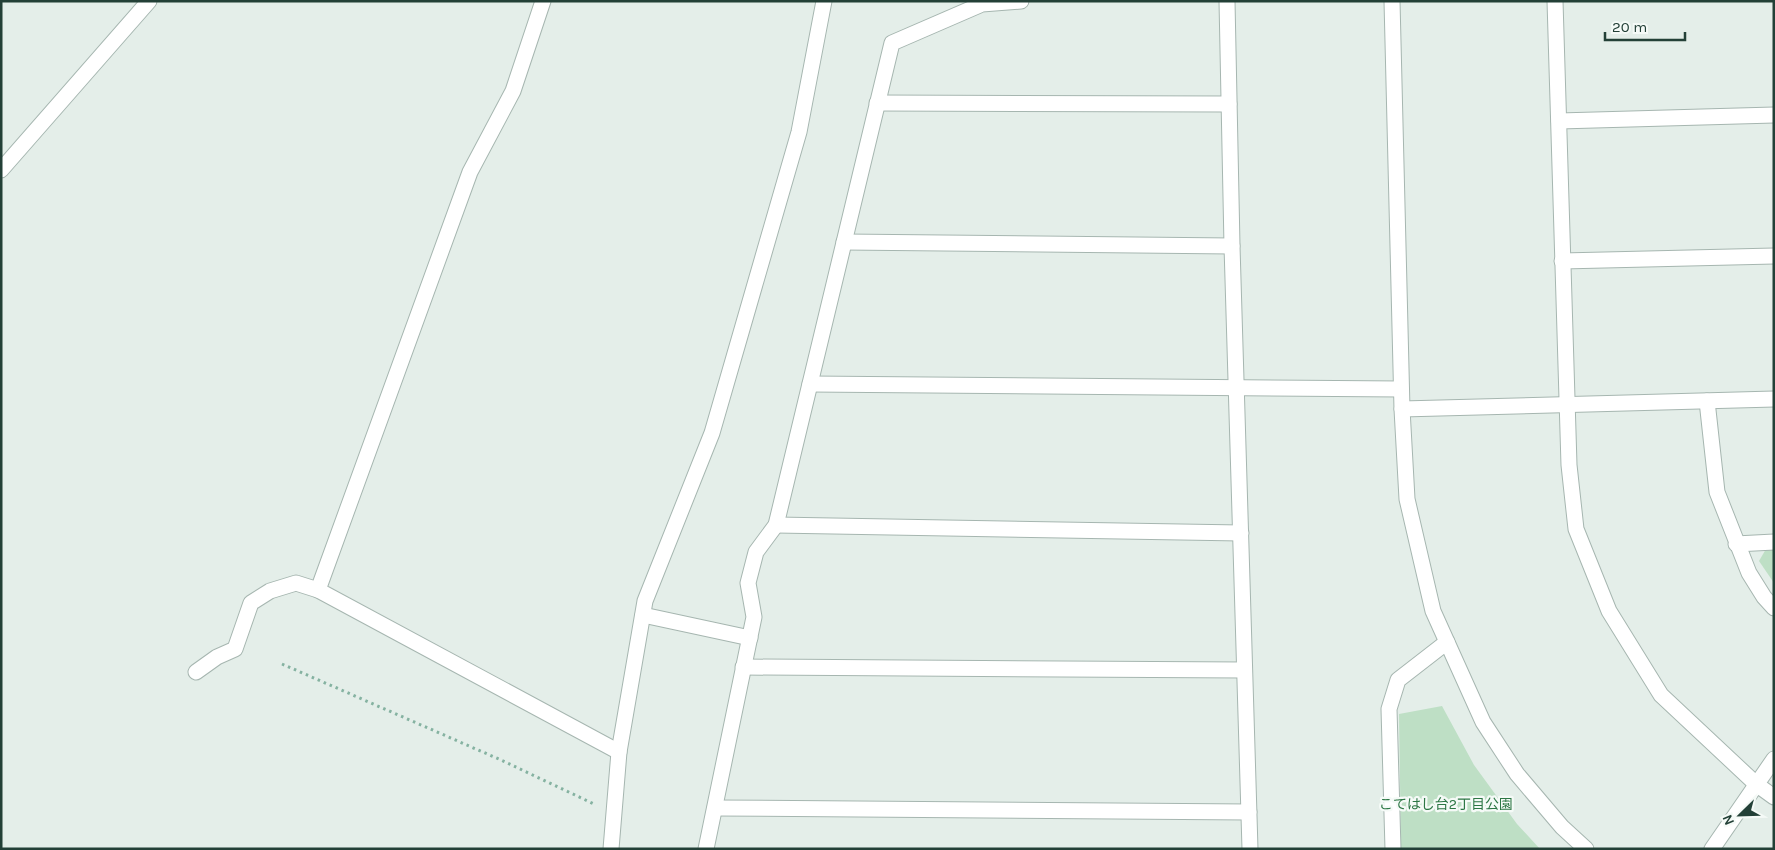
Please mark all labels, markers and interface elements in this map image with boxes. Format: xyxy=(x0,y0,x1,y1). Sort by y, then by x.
scale bar xyxy=(1605,10,1685,42)
text: 20 m xyxy=(1612,18,1647,36)
north arrow xyxy=(1715,790,1765,840)
park label: こてはし台2丁目公園 xyxy=(1379,796,1513,813)
text: N xyxy=(1719,812,1738,828)

